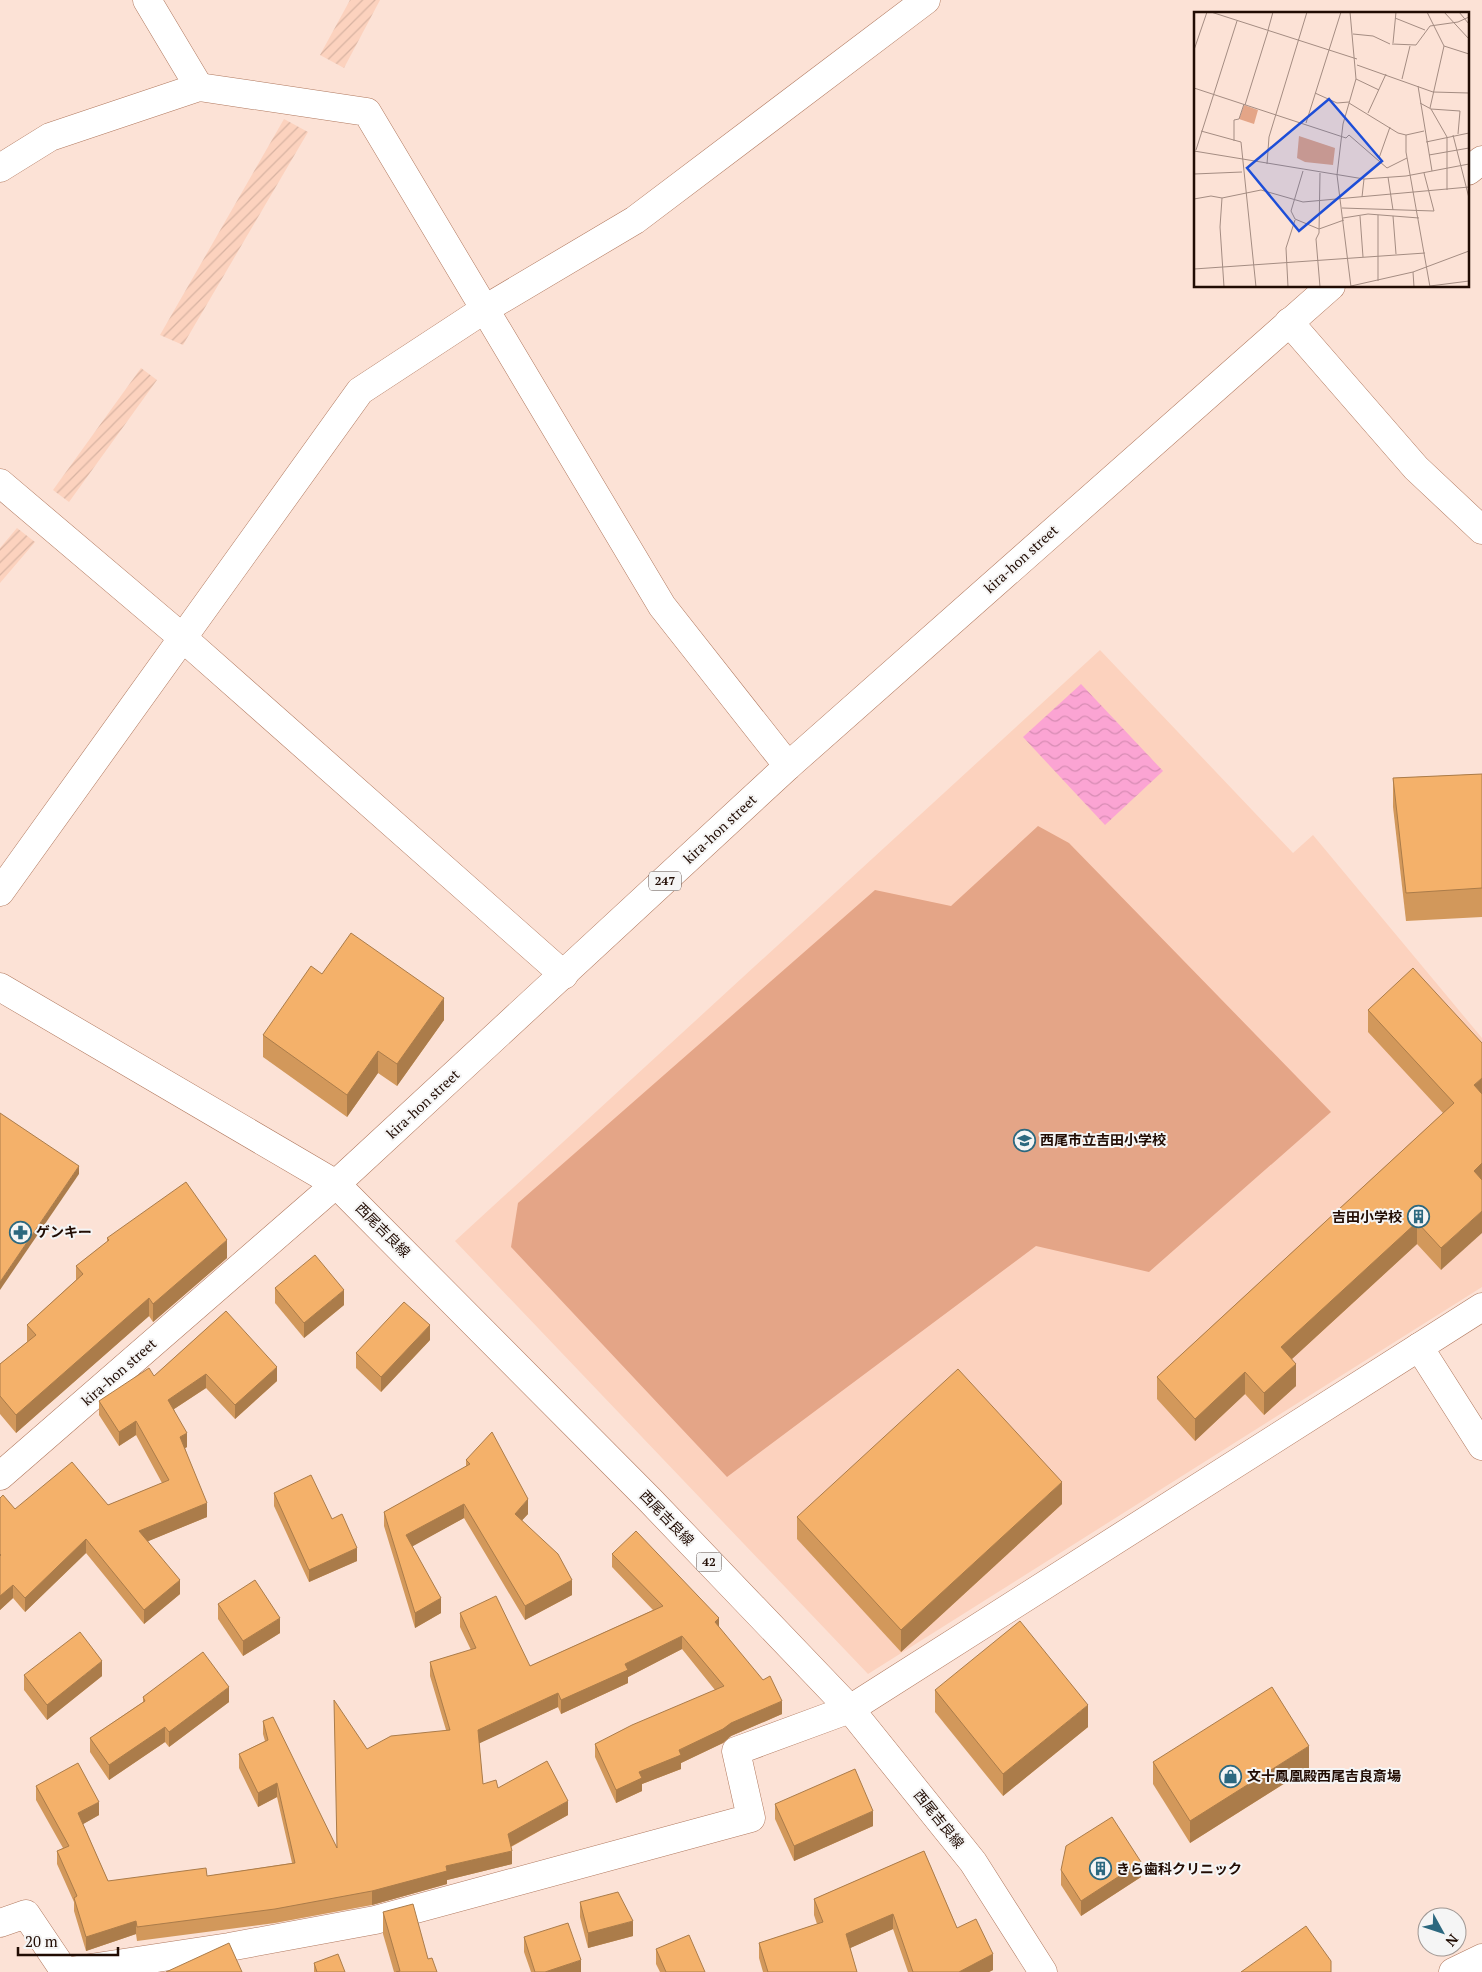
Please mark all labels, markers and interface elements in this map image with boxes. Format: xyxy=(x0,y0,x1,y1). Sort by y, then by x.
inset map xyxy=(1194,12,1470,288)
street label: kira-hon street xyxy=(980,520,1062,597)
street label: kira-hon street xyxy=(679,789,761,867)
road number: 247 xyxy=(649,871,681,890)
street label: kira-hon street xyxy=(382,1064,464,1142)
school or university icon: 西尾市立吉田小学校 xyxy=(1012,1128,1036,1152)
place label: 西尾市立吉田小学校 xyxy=(1040,1130,1166,1149)
street label: 西尾吉良線 xyxy=(352,1198,415,1261)
building icon: 吉田小学校 xyxy=(1406,1205,1430,1229)
place label: 吉田小学校 xyxy=(1332,1207,1402,1226)
pharmacy icon: ゲンキー xyxy=(8,1220,32,1244)
place label: ゲンキー xyxy=(36,1222,92,1241)
street label: kira-hon street xyxy=(77,1333,161,1409)
street label: 西尾吉良線 xyxy=(636,1486,699,1549)
road number: 42 xyxy=(696,1552,722,1571)
shop icon: 文十鳳凰殿西尾吉良斎場 xyxy=(1219,1764,1243,1788)
place label: 文十鳳凰殿西尾吉良斎場 xyxy=(1247,1766,1401,1785)
street label: 西尾吉良線 xyxy=(910,1786,969,1852)
building icon: きら歯科クリニック xyxy=(1088,1857,1112,1881)
place label: きら歯科クリニック xyxy=(1116,1859,1242,1878)
north arrow xyxy=(1417,1907,1467,1957)
scale bar xyxy=(18,1924,118,1956)
text: 20 m xyxy=(25,1931,58,1951)
text: N xyxy=(1441,1931,1463,1951)

